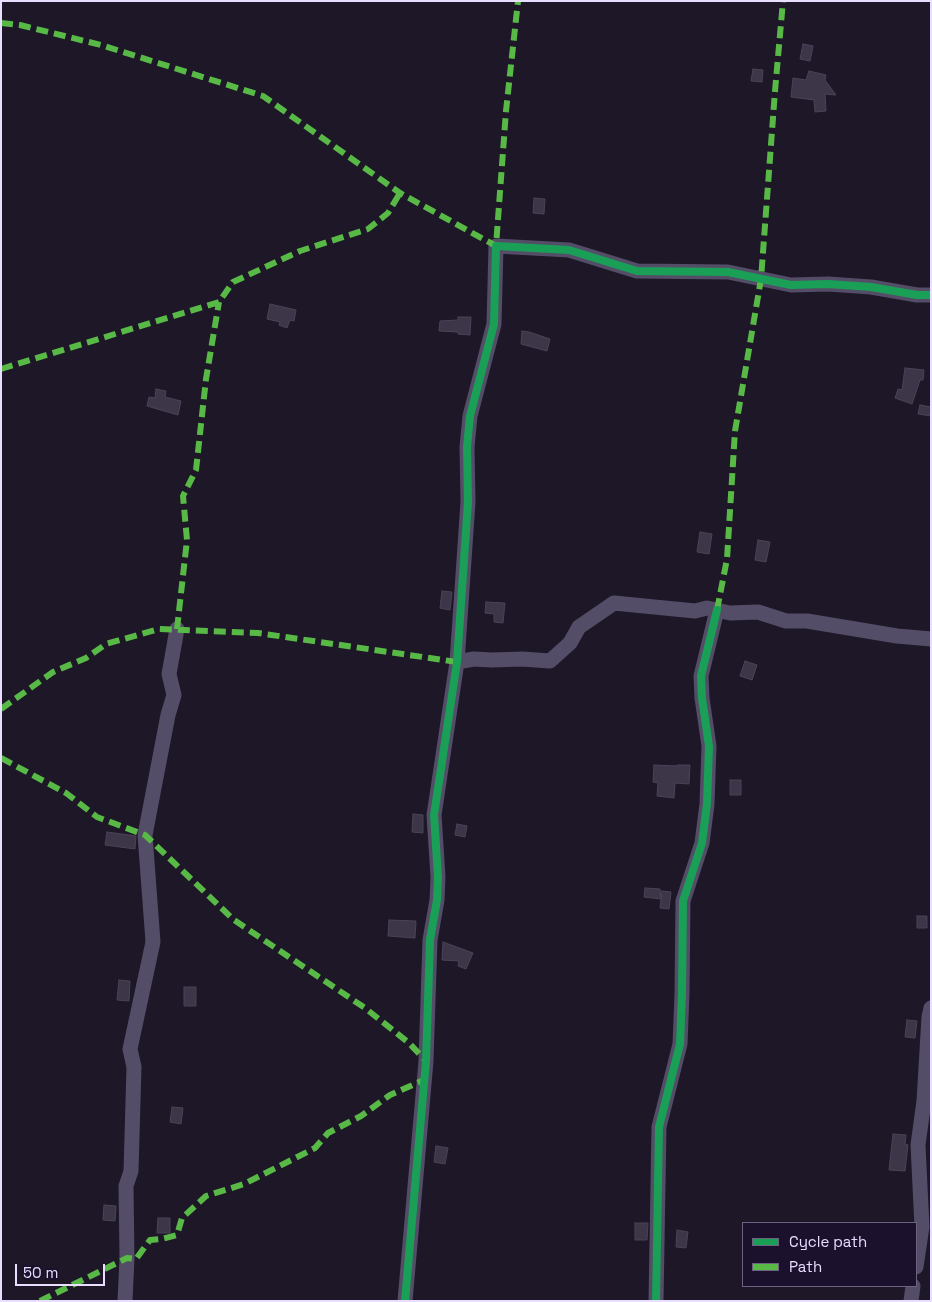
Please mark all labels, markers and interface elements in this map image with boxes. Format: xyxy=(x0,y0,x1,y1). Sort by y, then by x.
legend xyxy=(742,1222,917,1287)
text: Cycle path xyxy=(789,1232,867,1251)
scale bar xyxy=(18,1254,108,1286)
text: Path xyxy=(789,1257,822,1276)
text: 50 m xyxy=(23,1263,58,1282)

